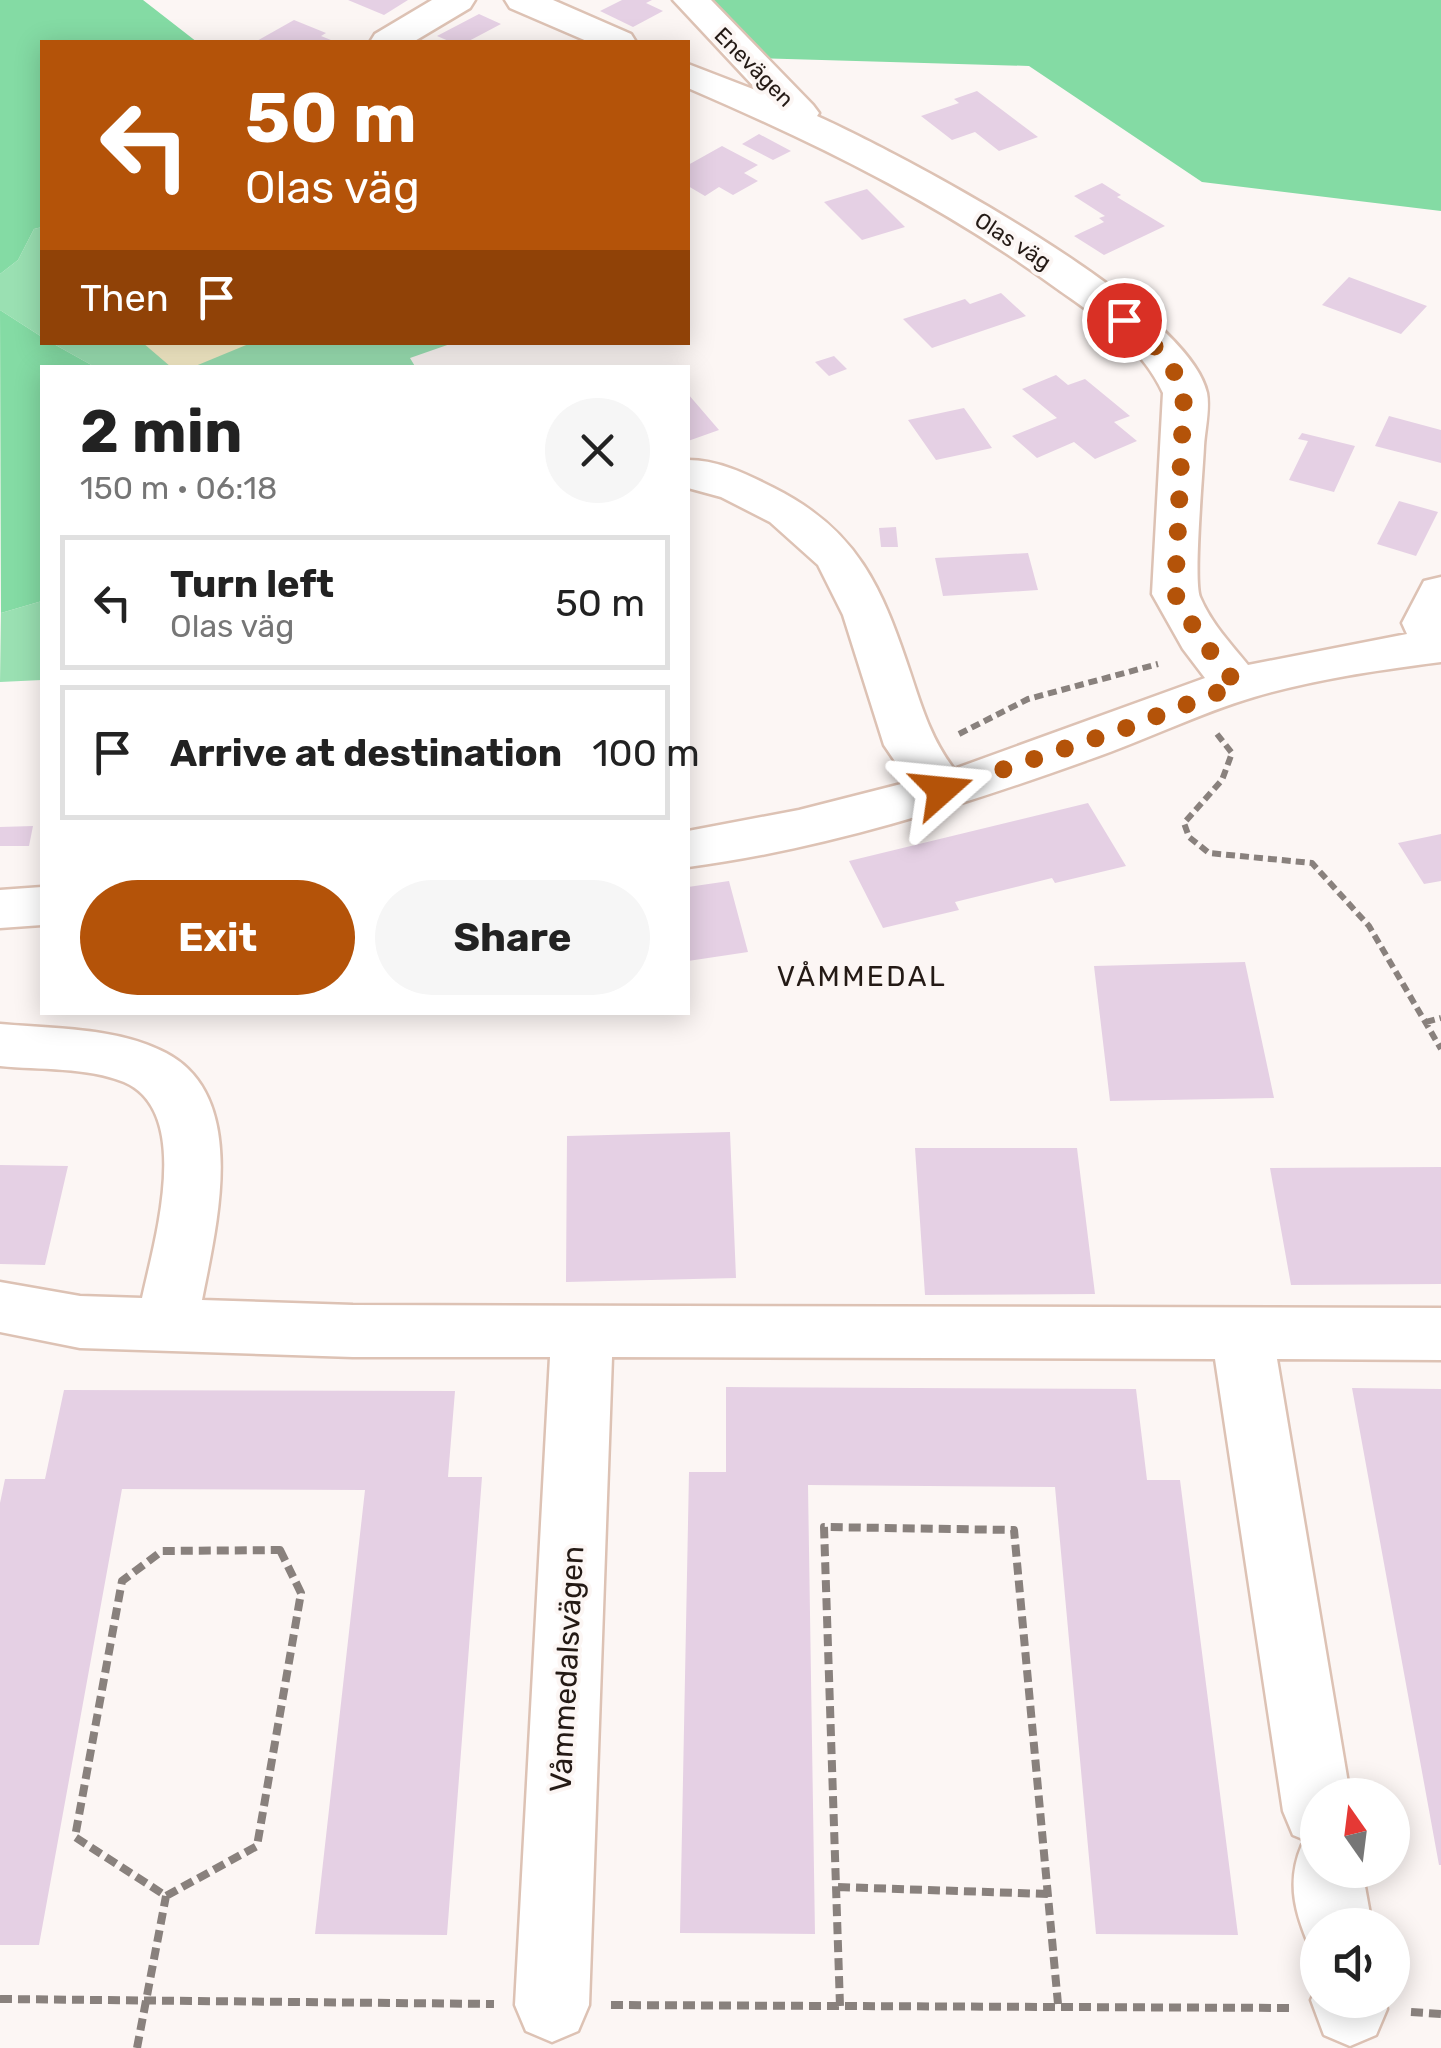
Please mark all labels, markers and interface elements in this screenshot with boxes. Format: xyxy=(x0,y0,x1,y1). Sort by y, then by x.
street label: Enevägen xyxy=(709,22,799,112)
text: 50 m xyxy=(245,77,417,160)
icon: left xyxy=(80,80,210,210)
text: Olas väg xyxy=(245,161,420,214)
street label: Olas väg xyxy=(970,206,1056,276)
icon: arrive xyxy=(189,270,244,325)
text: Then xyxy=(80,275,169,321)
pin xyxy=(1082,278,1167,363)
icon: arrive xyxy=(1097,293,1152,348)
text: 2 min xyxy=(80,396,242,467)
button: close xyxy=(545,398,650,503)
text: 150 m · 06:18 xyxy=(80,469,277,507)
text: Turn left xyxy=(170,561,334,607)
icon: left xyxy=(85,575,140,630)
text: 50 m xyxy=(555,580,645,626)
text: Olas väg xyxy=(170,607,294,645)
icon: arrive xyxy=(85,725,140,780)
text: Arrive at destination xyxy=(170,730,562,776)
text: 100 m xyxy=(592,730,700,776)
position arrow xyxy=(890,738,994,842)
button: Exit xyxy=(80,880,355,995)
button: Share xyxy=(375,880,650,995)
district label: VÅMMEDAL xyxy=(777,960,947,993)
street label: Våmmedalsvägen xyxy=(543,1545,591,1793)
north arrow xyxy=(1300,1778,1410,1888)
map controls xyxy=(1300,1778,1410,2018)
button: sound xyxy=(1300,1908,1410,2018)

